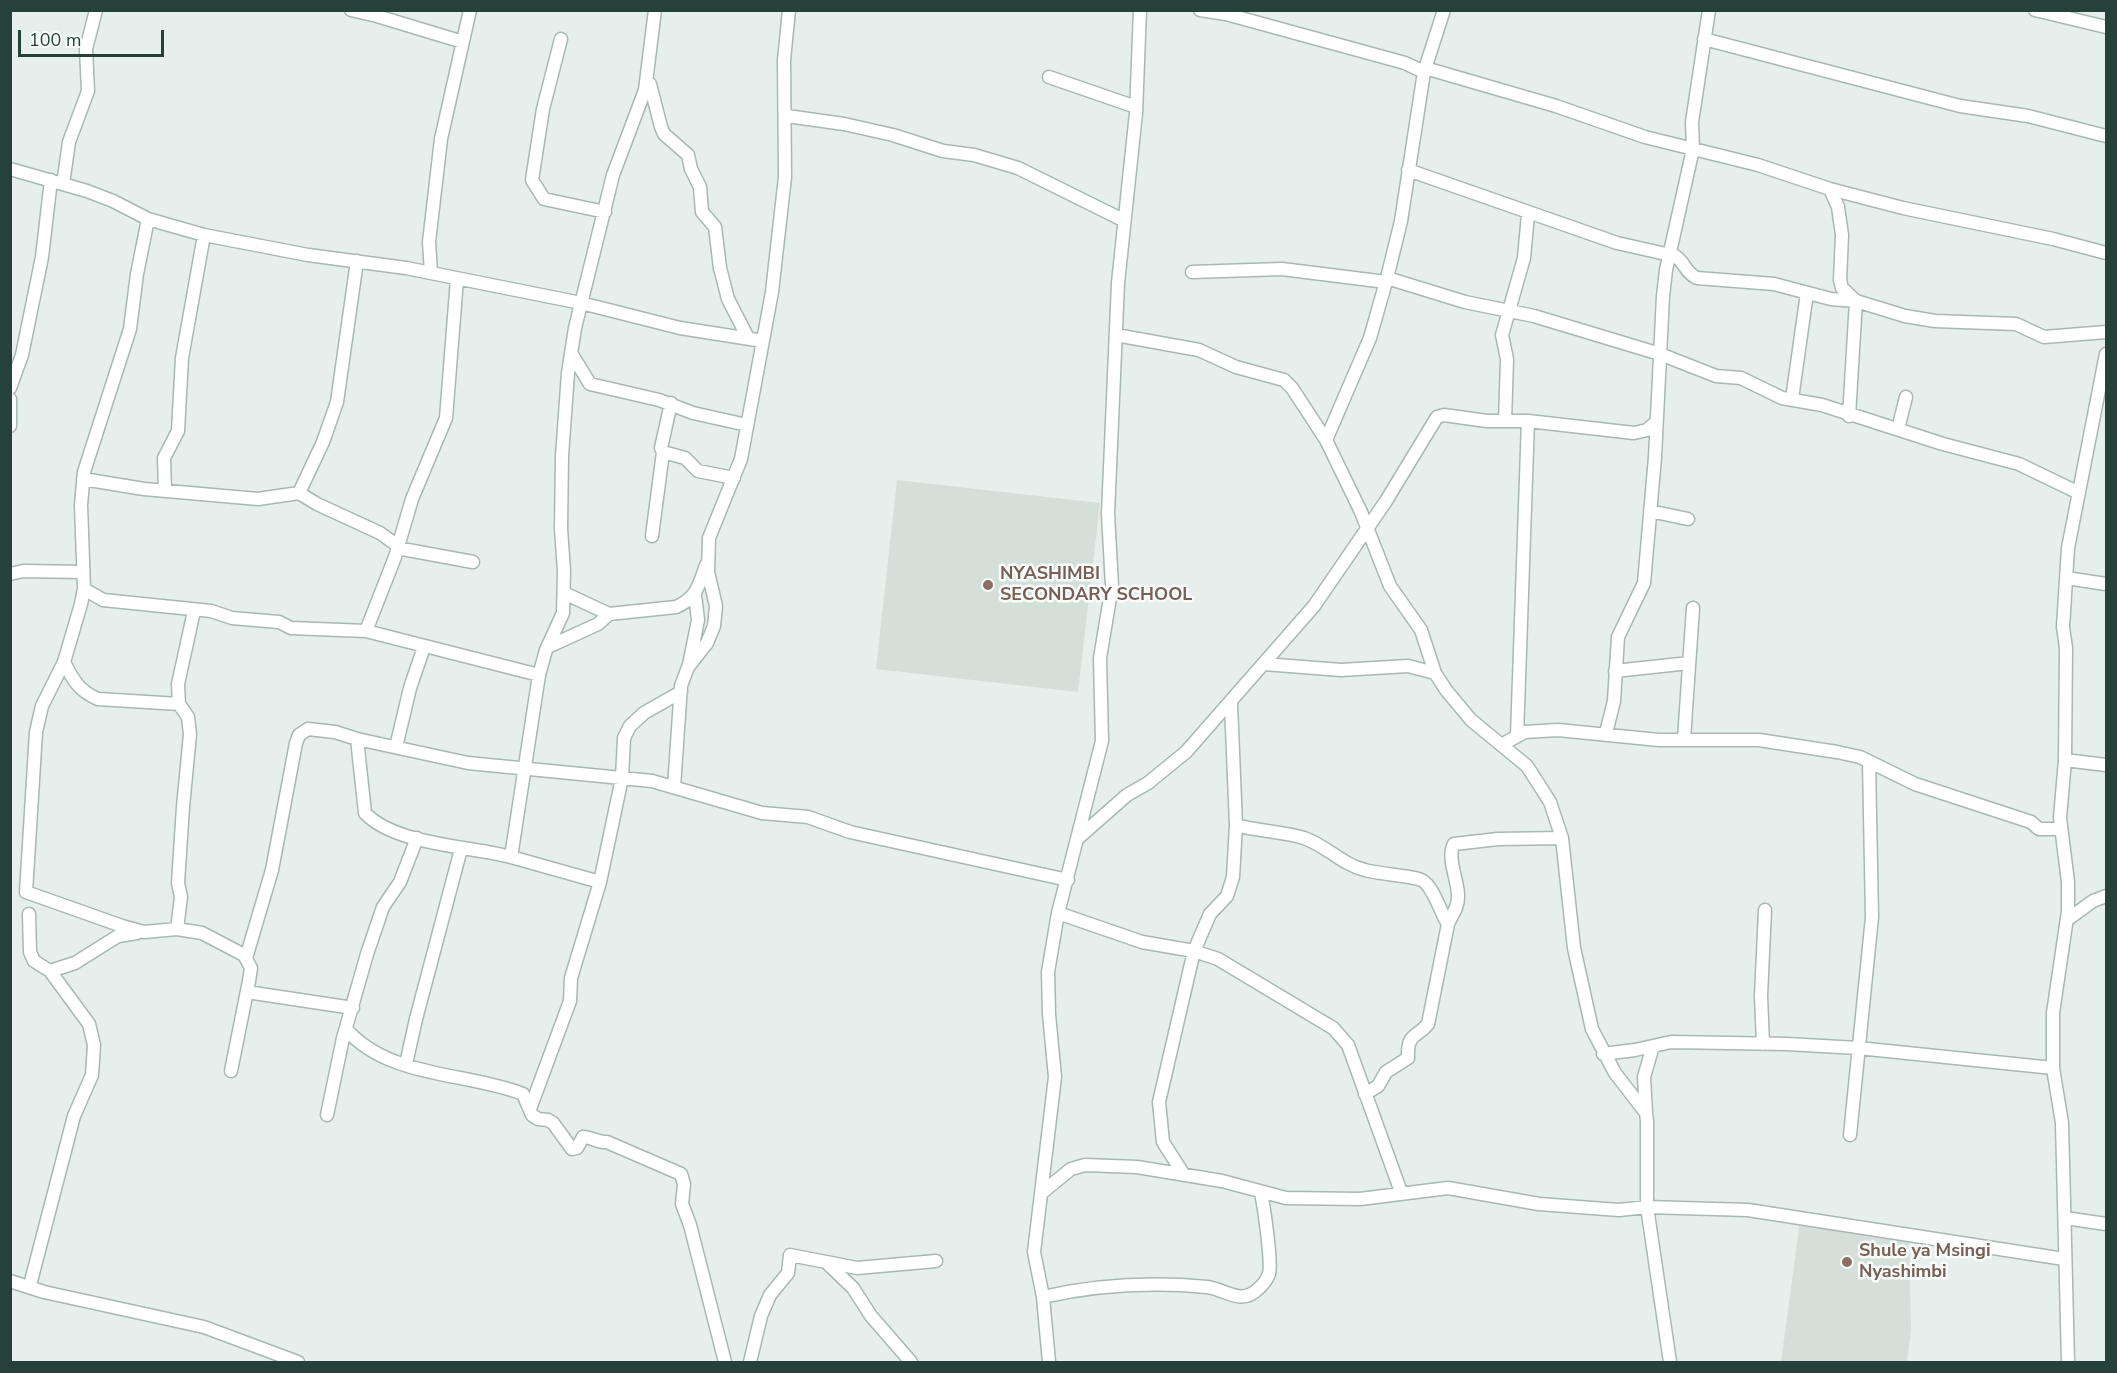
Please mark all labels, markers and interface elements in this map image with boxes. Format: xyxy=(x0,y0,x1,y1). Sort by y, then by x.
scale bar xyxy=(21,18,166,56)
text: 100 m xyxy=(29,28,81,52)
place label: NYASHIMBI SECONDARY SCHOOL xyxy=(1000,564,1192,606)
marker: NYASHIMBI SECONDARY SCHOOL xyxy=(981,578,995,592)
place label: Shule ya Msingi Nyashimbi xyxy=(1859,1241,1991,1284)
marker: Shule ya Msingi Nyashimbi xyxy=(1840,1255,1854,1269)

